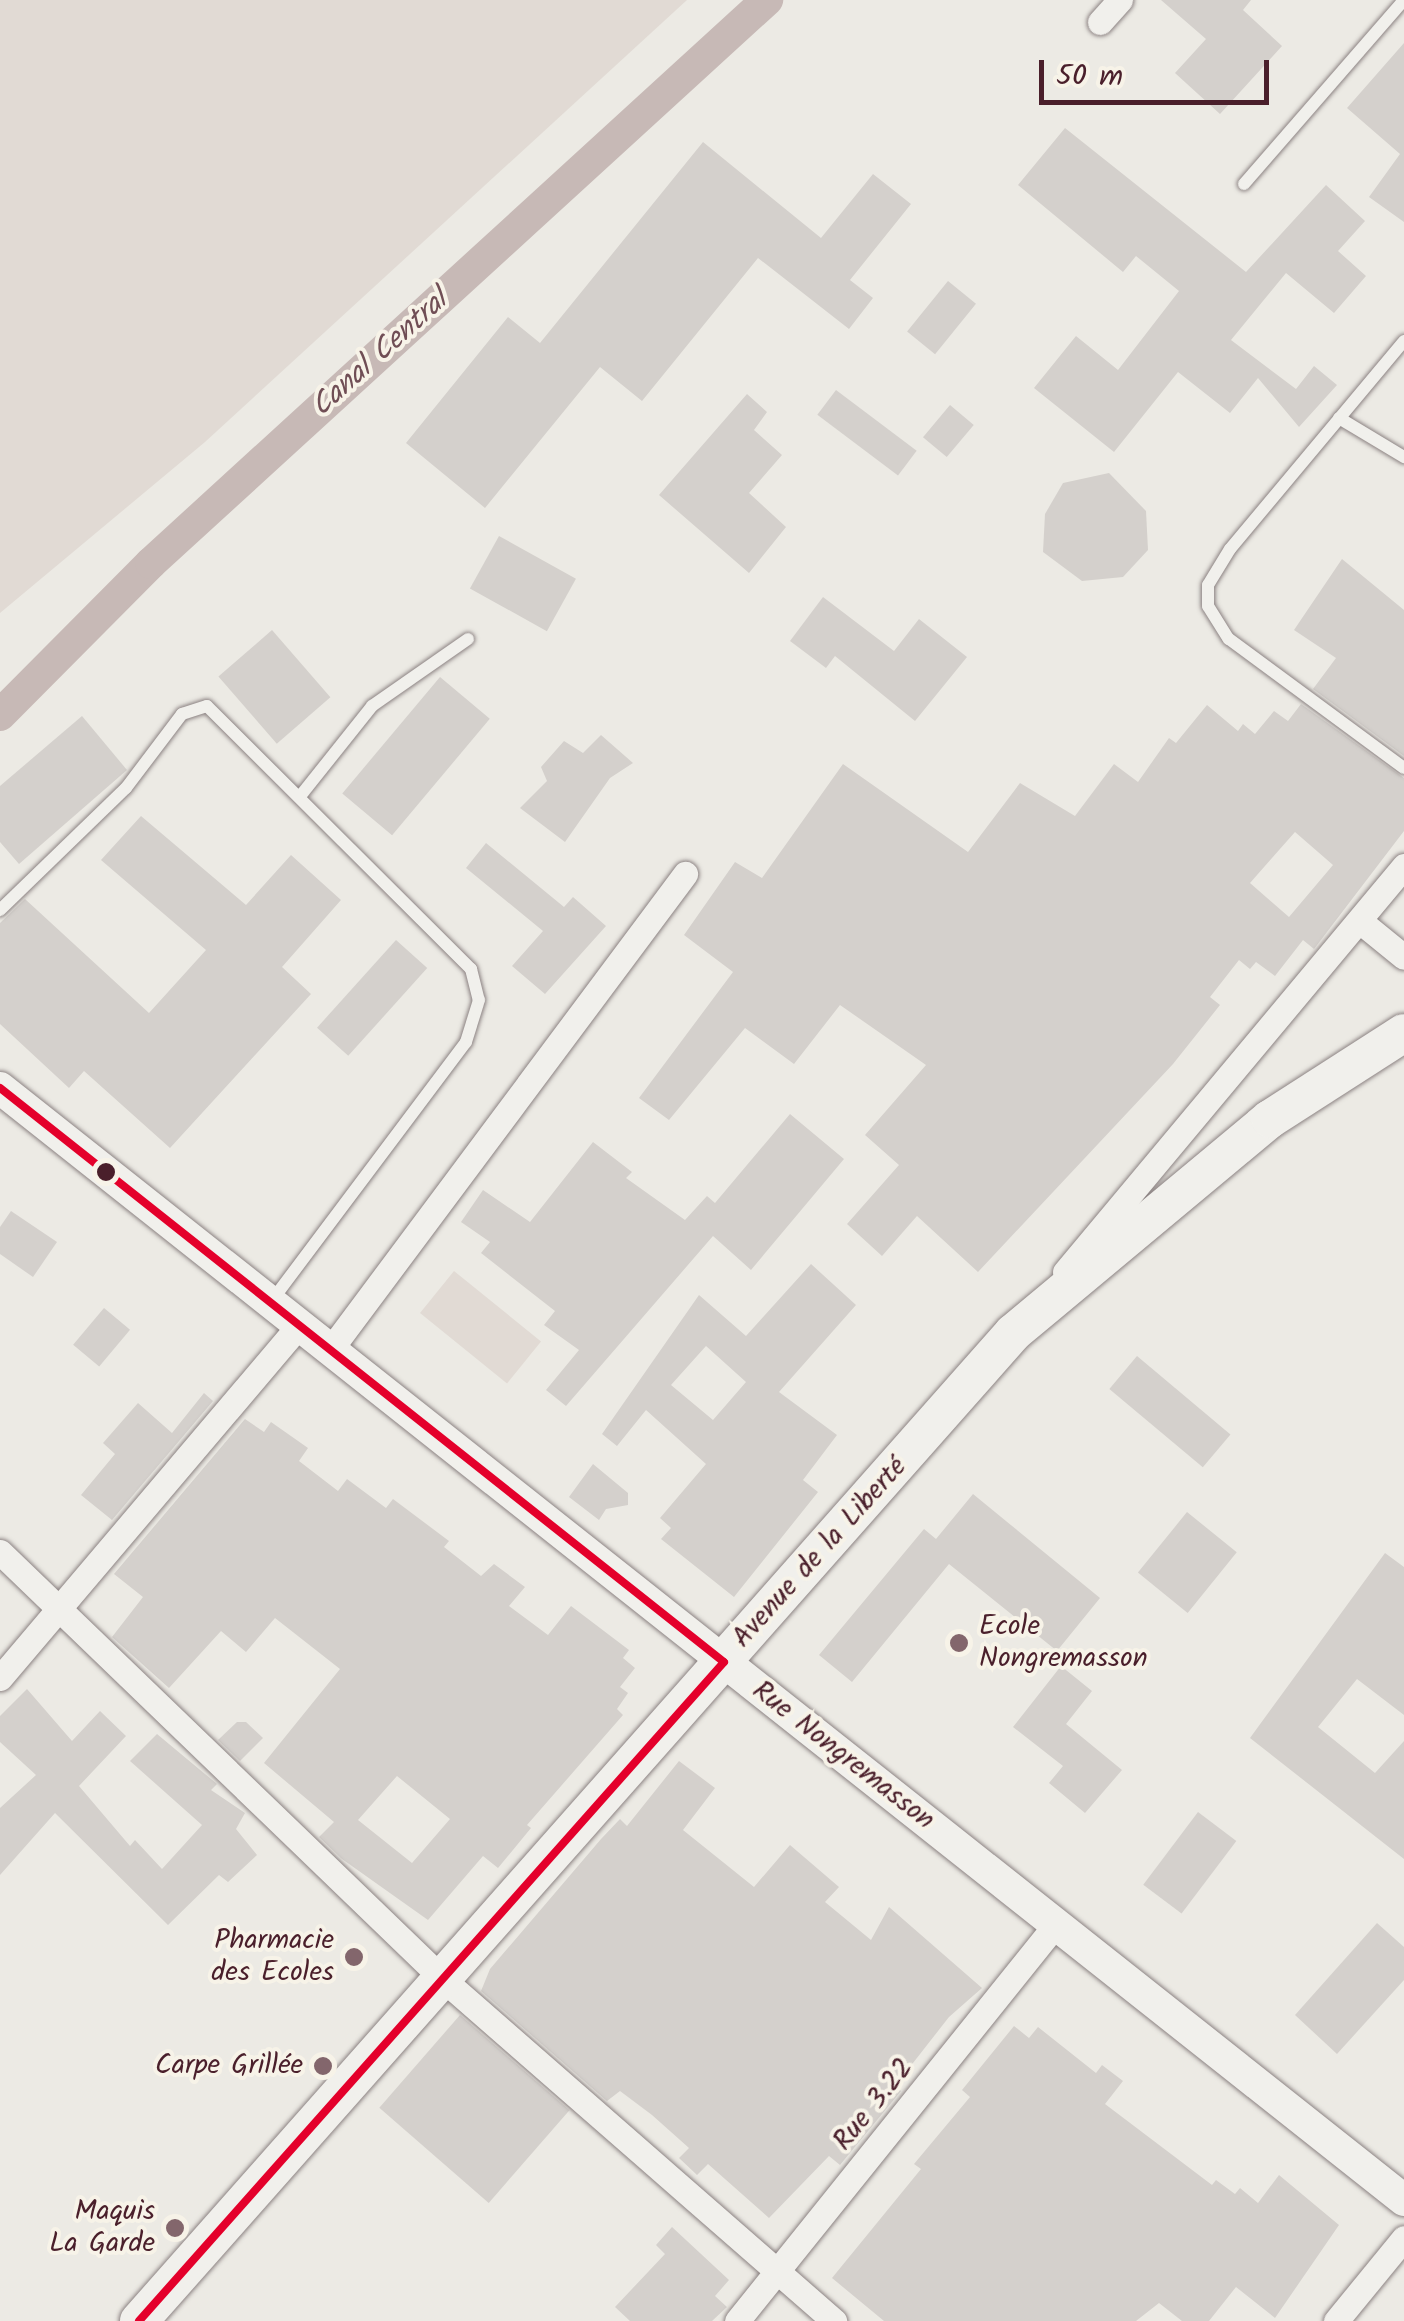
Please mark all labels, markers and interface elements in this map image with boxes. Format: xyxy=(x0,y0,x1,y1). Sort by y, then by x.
scale bar xyxy=(1044,40,1274,102)
text: 50 m xyxy=(1056,53,1123,101)
water label: Canal Central xyxy=(304,283,456,425)
unlabelled marker xyxy=(96,1162,116,1182)
street label: Avenue de la Liberté xyxy=(726,1451,914,1655)
place label: Ecole Nongremasson xyxy=(979,1610,1148,1676)
marker: Ecole Nongremasson xyxy=(948,1632,970,1654)
street label: Rue Nongremasson xyxy=(745,1674,941,1838)
place label: Pharmacie des Ecoles xyxy=(211,1924,334,1990)
marker: Pharmacie des Ecoles xyxy=(343,1946,365,1968)
place label: Carpe Grillée xyxy=(155,2049,303,2083)
street label: Rue 3.22 xyxy=(827,2052,921,2158)
marker: Carpe Grillée xyxy=(312,2055,334,2077)
place label: Maquis La Garde xyxy=(49,2195,155,2261)
marker: Maquis La Garde xyxy=(164,2217,186,2239)

